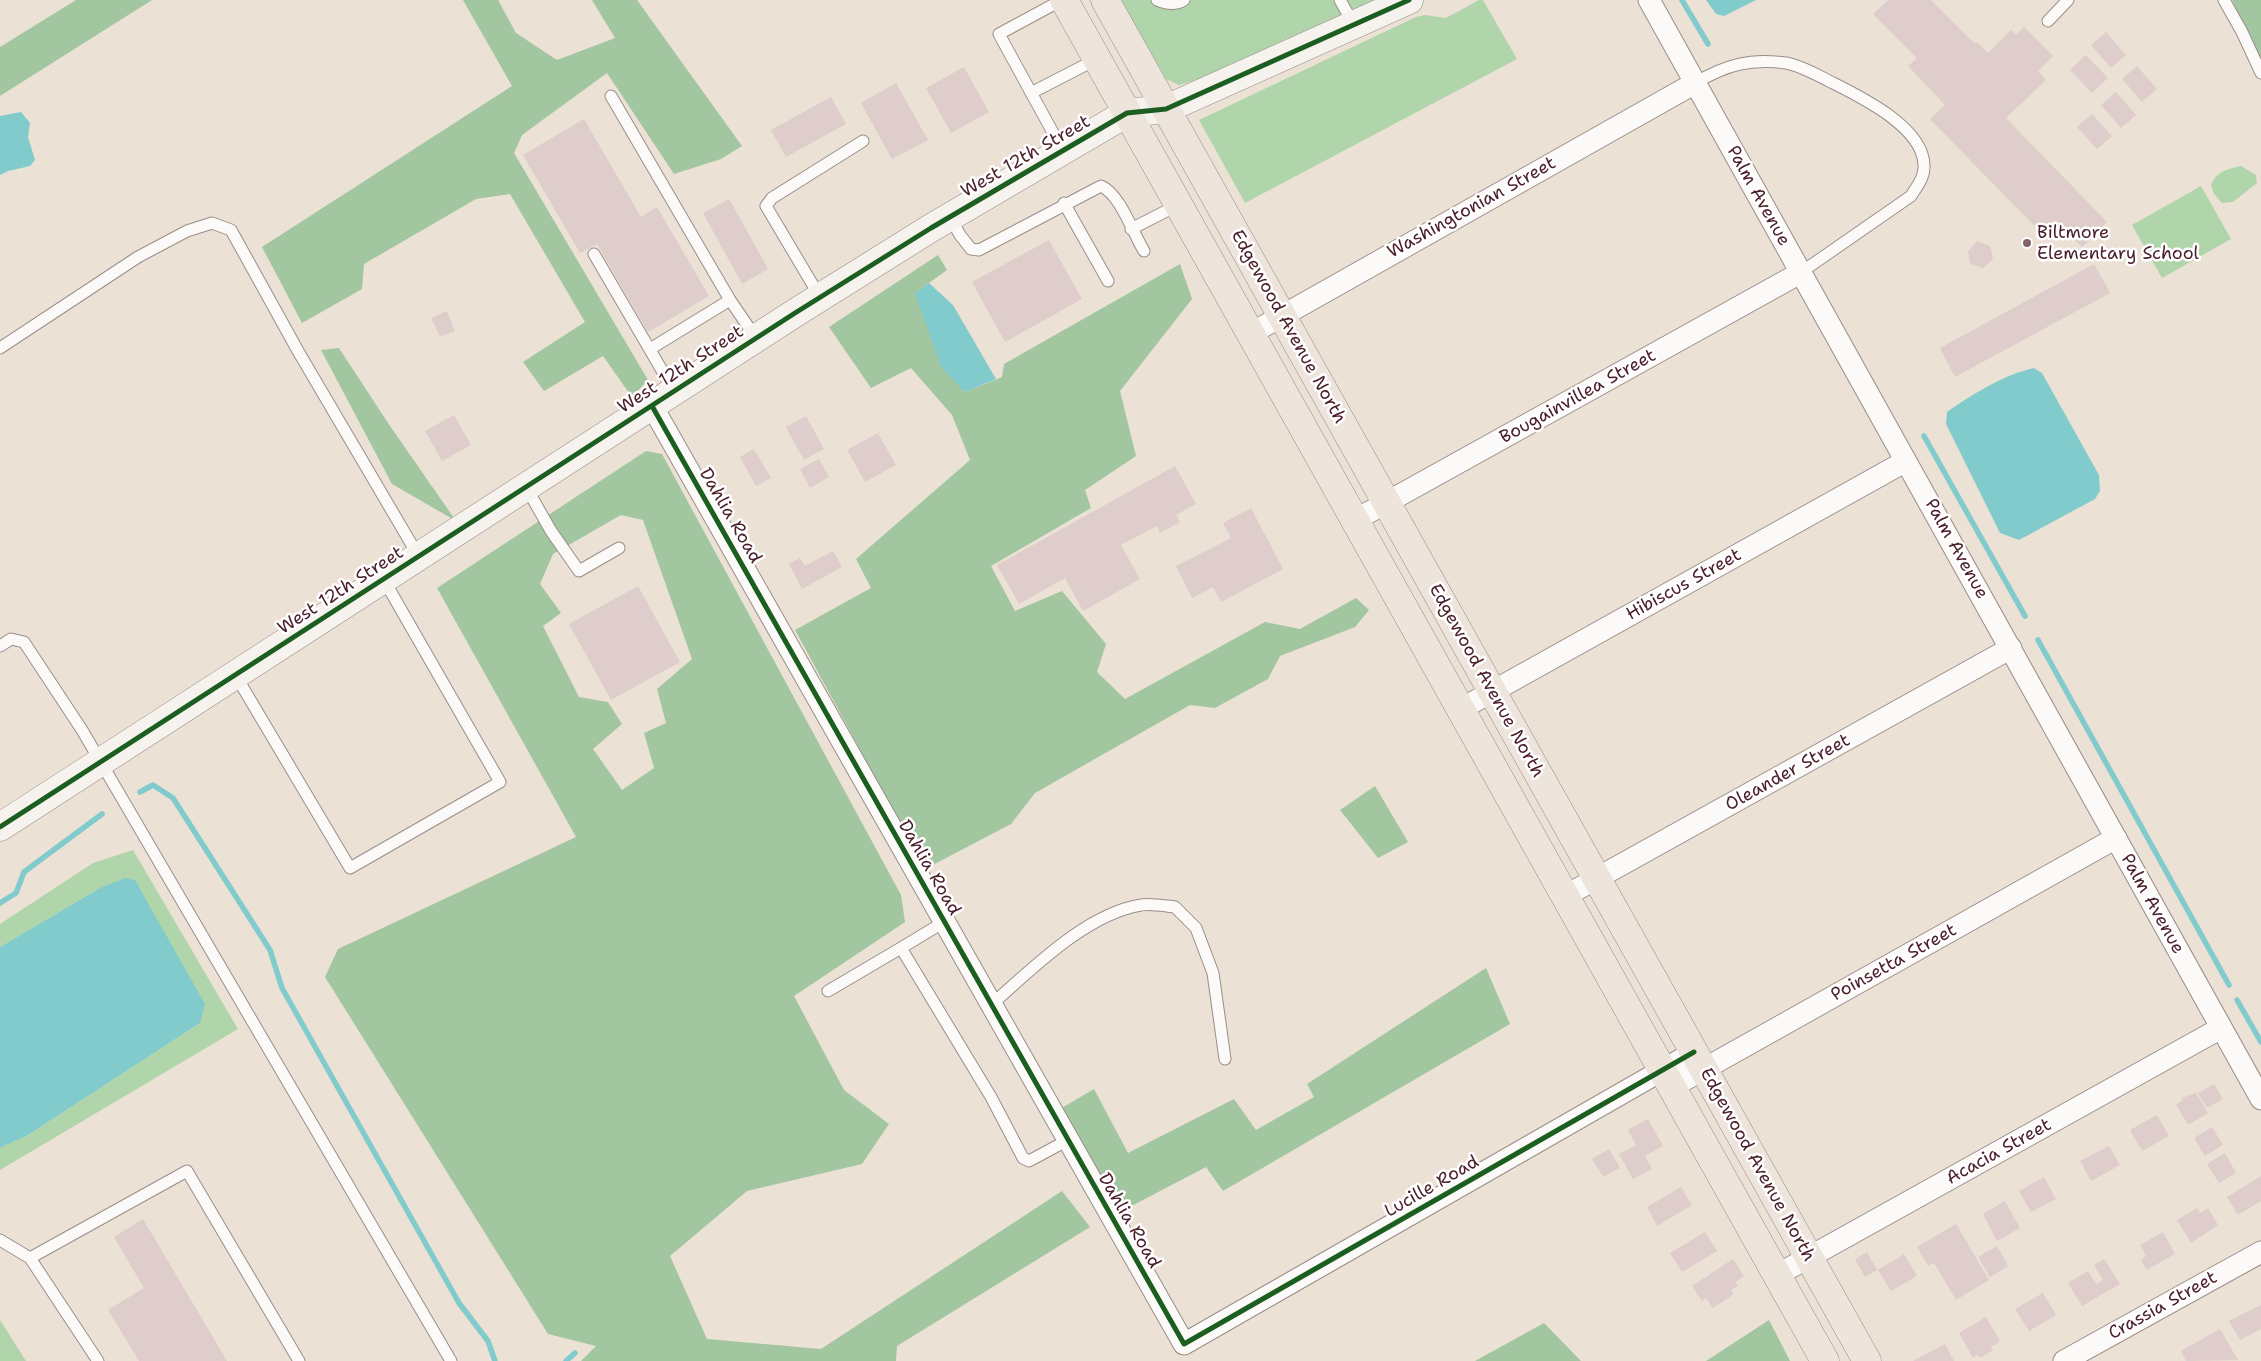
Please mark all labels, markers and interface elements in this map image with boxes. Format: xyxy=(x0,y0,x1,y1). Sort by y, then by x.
street label: West 12th Street xyxy=(958,111,1094,203)
street label: Palm Avenue xyxy=(1722,142,1794,250)
street label: Washingtonian Street xyxy=(1384,153,1560,263)
place label: Biltmore Elementary School xyxy=(2037,222,2199,264)
street label: Edgewood Avenue North xyxy=(1226,226,1350,428)
marker: Biltmore Elementary School xyxy=(2021,237,2033,249)
street label: West 12th Street xyxy=(614,321,748,419)
street label: Bougainvillea Street xyxy=(1496,345,1660,449)
street label: Dahlia Road xyxy=(694,465,766,567)
street label: Palm Avenue xyxy=(1920,495,1992,603)
street label: West 12th Street xyxy=(274,542,408,640)
street label: Hibiscus Street xyxy=(1623,544,1745,626)
street label: Edgewood Avenue North xyxy=(1424,580,1548,782)
street label: Oleander Street xyxy=(1722,730,1854,816)
street label: Dahlia Road xyxy=(893,817,965,919)
street label: Palm Avenue xyxy=(2116,850,2188,958)
street label: Poinsetta Street xyxy=(1828,920,1960,1006)
street label: Edgewood Avenue North xyxy=(1695,1064,1819,1266)
street label: Acacia Street xyxy=(1943,1114,2055,1190)
street label: Lucille Road xyxy=(1381,1151,1483,1223)
street label: Dahlia Road xyxy=(1093,1170,1165,1272)
street label: Crassia Street xyxy=(2105,1267,2221,1345)

